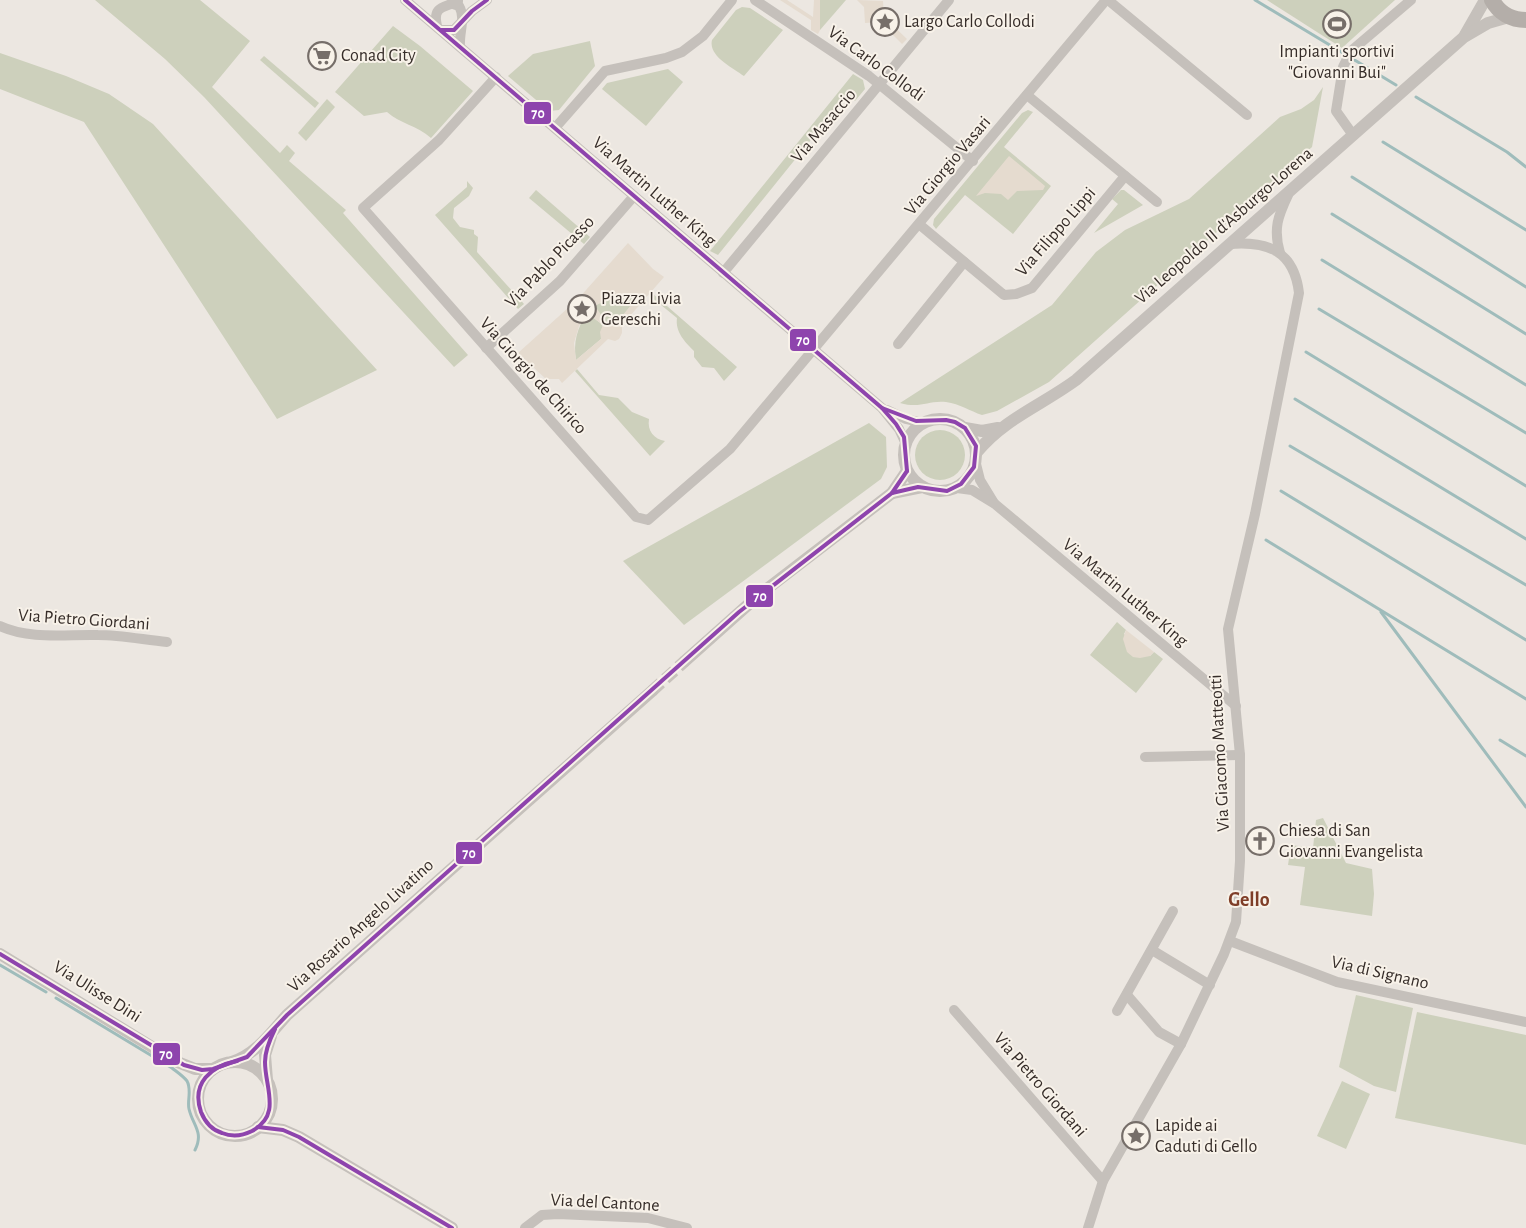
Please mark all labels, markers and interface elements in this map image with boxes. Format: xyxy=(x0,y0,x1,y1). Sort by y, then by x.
place icon: Largo Carlo Collodi xyxy=(870,7,900,37)
sports icon: Impianti sportivi "Giovanni Bui" xyxy=(1322,9,1352,39)
place label: Largo Carlo Collodi xyxy=(904,13,1035,31)
street label: Via Carlo Collodi xyxy=(824,23,928,105)
supermarket icon: Conad City xyxy=(307,41,337,71)
place label: Impianti sportivi "Giovanni Bui" xyxy=(1279,43,1395,82)
place label: Conad City xyxy=(341,47,416,65)
street label: Via Masaccio xyxy=(788,86,860,166)
line badge: 70 xyxy=(523,101,552,125)
text: 70 xyxy=(531,107,545,121)
street label: Via Giorgio Vasari xyxy=(902,113,994,219)
street label: Via Martin Luther King xyxy=(589,134,719,251)
street label: Via Leopoldo II d'Asburgo-Lorena xyxy=(1132,144,1316,308)
street label: Via Filippo Lippi xyxy=(1013,184,1099,280)
street label: Via Pablo Picasso xyxy=(502,213,598,311)
place label: Piazza Livia Gereschi xyxy=(601,290,681,329)
place icon: Piazza Livia Gereschi xyxy=(567,294,597,324)
street label: Via Giorgio de Chirico xyxy=(476,314,590,438)
line badge: 70 xyxy=(789,328,817,352)
text: 70 xyxy=(796,334,810,348)
street label: Via Martin Luther King xyxy=(1059,536,1191,651)
line badge: 70 xyxy=(745,584,774,608)
text: 70 xyxy=(753,590,767,604)
street label: Via Pietro Giordani xyxy=(18,606,150,634)
street label: Via Giacomo Matteotti xyxy=(1207,674,1233,832)
place label: Chiesa di San Giovanni Evangelista xyxy=(1279,822,1423,861)
church icon: Chiesa di San Giovanni Evangelista xyxy=(1245,826,1275,856)
line badge: 70 xyxy=(455,841,483,865)
text: 70 xyxy=(462,847,476,861)
street label: Via Rosario Angelo Livatino xyxy=(285,856,437,996)
district label: Gello xyxy=(1228,890,1270,910)
street label: Via di Signano xyxy=(1329,953,1431,993)
street label: Via Ulisse Dini xyxy=(50,958,144,1026)
street label: Via Pietro Giordani xyxy=(990,1029,1090,1141)
line badge: 70 xyxy=(152,1042,181,1066)
text: 70 xyxy=(159,1048,173,1062)
place label: Lapide ai Caduti di Gello xyxy=(1155,1117,1258,1156)
place icon: Lapide ai Caduti di Gello xyxy=(1121,1121,1151,1151)
street label: Via del Cantone xyxy=(550,1191,660,1215)

